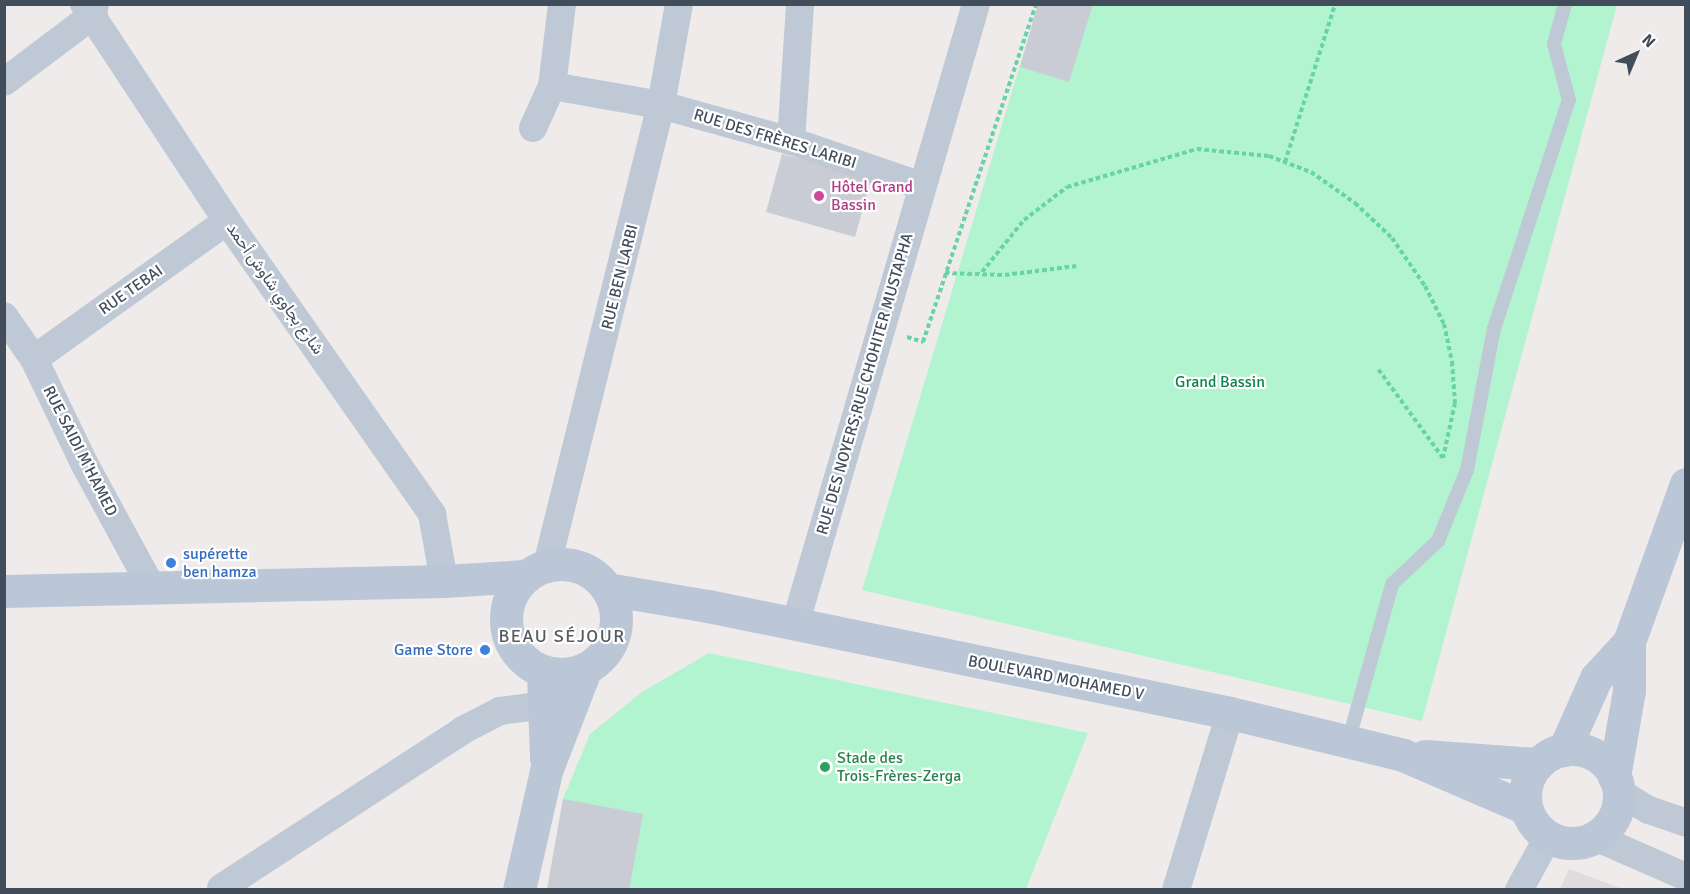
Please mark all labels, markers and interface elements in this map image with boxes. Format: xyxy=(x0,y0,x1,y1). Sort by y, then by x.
north arrow xyxy=(1606,24,1666,84)
text: N xyxy=(1638,30,1659,52)
street label: RUE DES FRÈRES LARIBI xyxy=(691,105,859,173)
place label: Hôtel Grand Bassin xyxy=(831,177,913,215)
marker: Hôtel Grand Bassin xyxy=(812,189,826,203)
street label: شارع بجاوي شاوش أحمد xyxy=(222,220,328,358)
street label: RUE BEN LARBI xyxy=(598,222,642,332)
street label: RUE DES NOYERS;RUE CHOHITER MUSTAPHA xyxy=(813,231,917,537)
street label: RUE TEBAI xyxy=(95,261,167,319)
park label: Grand Bassin xyxy=(1175,372,1265,392)
street label: RUE SAIDI M'HAMED xyxy=(39,383,121,519)
place label: supérette ben hamza xyxy=(183,544,257,582)
marker: supérette ben hamza xyxy=(164,556,178,570)
district label: BEAU SÉJOUR xyxy=(498,625,626,647)
place label: Game Store xyxy=(394,640,473,660)
marker: Game Store xyxy=(478,643,492,657)
street label: BOULEVARD MOHAMED V xyxy=(966,652,1146,704)
place label: Stade des Trois-Frères-Zerga xyxy=(837,748,961,786)
marker: Stade des Trois-Frères-Zerga xyxy=(818,760,832,774)

